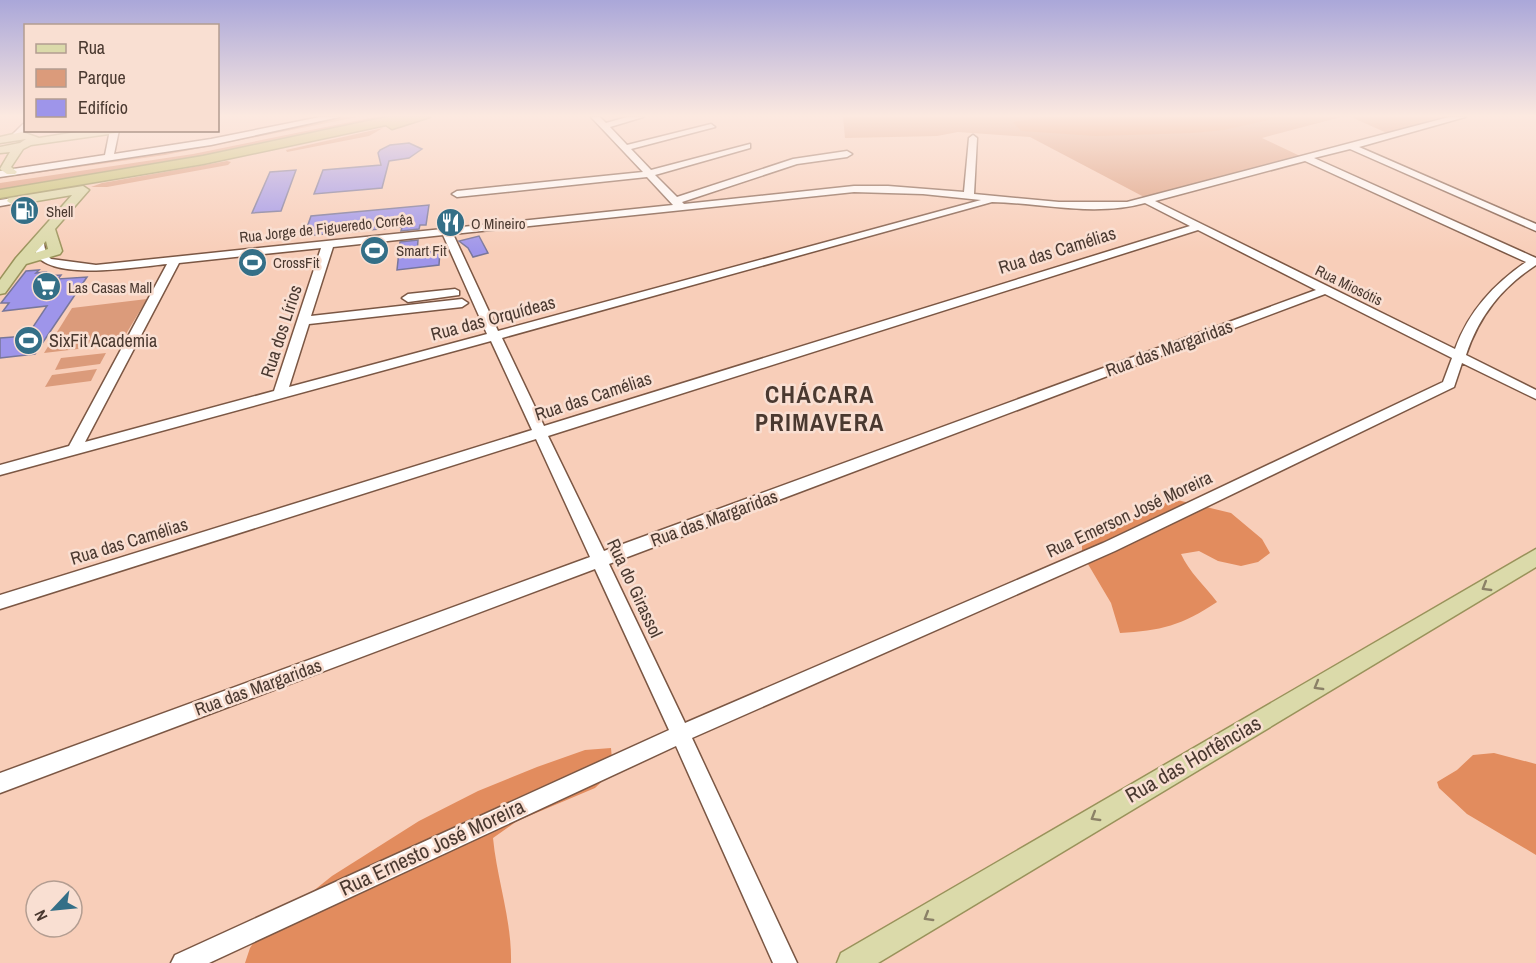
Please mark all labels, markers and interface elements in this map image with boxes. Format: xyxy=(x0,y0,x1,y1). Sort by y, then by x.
legend xyxy=(24,24,219,132)
text: Rua xyxy=(78,35,105,60)
text: Parque xyxy=(78,65,126,90)
text: Edifício xyxy=(78,95,128,120)
fuel station icon: Shell xyxy=(9,195,41,227)
place label: Shell xyxy=(46,201,73,222)
restaurant icon: O Mineiro xyxy=(434,207,466,239)
street label: Rua Jorge de Figueredo Corrêa xyxy=(238,208,414,248)
place label: O Mineiro xyxy=(471,213,526,234)
street label: Rua das Camélias xyxy=(995,220,1119,280)
sports icon: Smart Fit xyxy=(359,234,391,266)
place label: Smart Fit xyxy=(396,240,447,261)
sports icon: CrossFit xyxy=(236,246,268,278)
place label: CrossFit xyxy=(273,252,320,273)
street label: Rua Miosótis xyxy=(1312,260,1386,310)
supermarket icon: Las Casas Mall xyxy=(31,271,63,303)
place label: Las Casas Mall xyxy=(68,277,152,298)
street label: Rua dos Lírios xyxy=(254,281,308,381)
street label: Rua das Orquídeas xyxy=(428,289,558,347)
street label: Rua das Margaridas xyxy=(1102,313,1236,383)
sports icon: SixFit Academia xyxy=(12,324,44,356)
place label: SixFit Academia xyxy=(49,328,157,353)
street label: Rua das Camélias xyxy=(531,365,655,427)
district label: CHÁCARA PRIMAVERA xyxy=(755,378,885,438)
street label: Rua Emerson José Moreira xyxy=(1042,465,1216,563)
street label: Rua das Margaridas xyxy=(647,483,781,553)
street label: Rua das Camélias xyxy=(67,511,191,571)
street label: Rua do Girassol xyxy=(601,534,669,642)
one-way arrow xyxy=(1482,580,1492,591)
street label: Rua das Margaridas xyxy=(191,652,325,722)
one-way arrow xyxy=(1314,679,1324,690)
street label: Rua das Hortências xyxy=(1120,708,1266,810)
street label: Rua Ernesto José Moreira xyxy=(335,791,530,903)
one-way arrow xyxy=(1091,809,1101,821)
north arrow xyxy=(24,879,84,939)
text: N xyxy=(29,906,52,925)
one-way arrow xyxy=(924,909,934,921)

